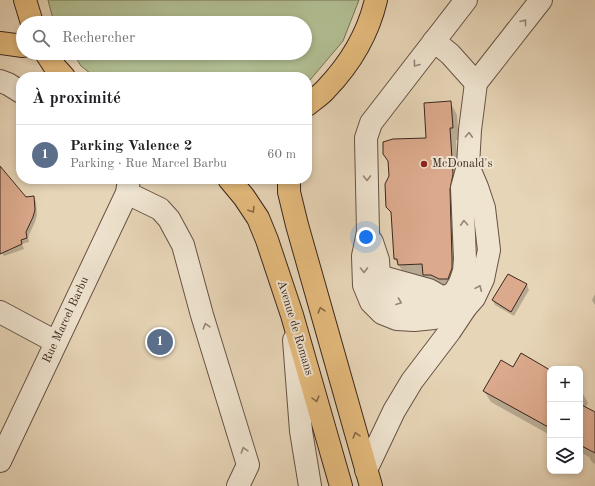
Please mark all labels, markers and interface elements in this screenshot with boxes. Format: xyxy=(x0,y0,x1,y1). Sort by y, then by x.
search box xyxy=(16,16,312,60)
one-way arrow xyxy=(519,20,526,27)
icon: search xyxy=(30,27,52,49)
text: Rechercher xyxy=(62,31,135,46)
one-way arrow xyxy=(414,60,421,67)
text: À proximité xyxy=(32,90,121,107)
one-way arrow xyxy=(465,132,474,138)
text: Parking Valence 2 xyxy=(70,139,193,154)
text: 1 xyxy=(41,148,49,161)
text: 60 m xyxy=(267,148,296,161)
text: Parking · Rue Marcel Barbu xyxy=(70,157,227,170)
place label: McDonald's xyxy=(432,158,493,170)
marker: McDonald's xyxy=(419,159,429,169)
one-way arrow xyxy=(363,175,371,181)
one-way arrow xyxy=(248,206,255,213)
one-way arrow xyxy=(459,220,468,226)
your location xyxy=(356,227,376,247)
one-way arrow xyxy=(360,267,368,273)
street label: Rue Marcel Barbu xyxy=(41,274,92,365)
street label: Avenue de Romans xyxy=(275,279,315,377)
one-way arrow xyxy=(474,285,482,292)
one-way arrow xyxy=(395,298,402,306)
one-way arrow xyxy=(317,307,326,314)
one-way arrow xyxy=(202,322,211,329)
pin: 1 xyxy=(147,327,173,357)
map controls xyxy=(547,366,583,474)
button: + xyxy=(547,366,583,402)
one-way arrow xyxy=(311,396,320,403)
button: − xyxy=(547,402,583,438)
one-way arrow xyxy=(353,432,361,438)
button: layers xyxy=(547,438,583,474)
one-way arrow xyxy=(240,447,249,454)

